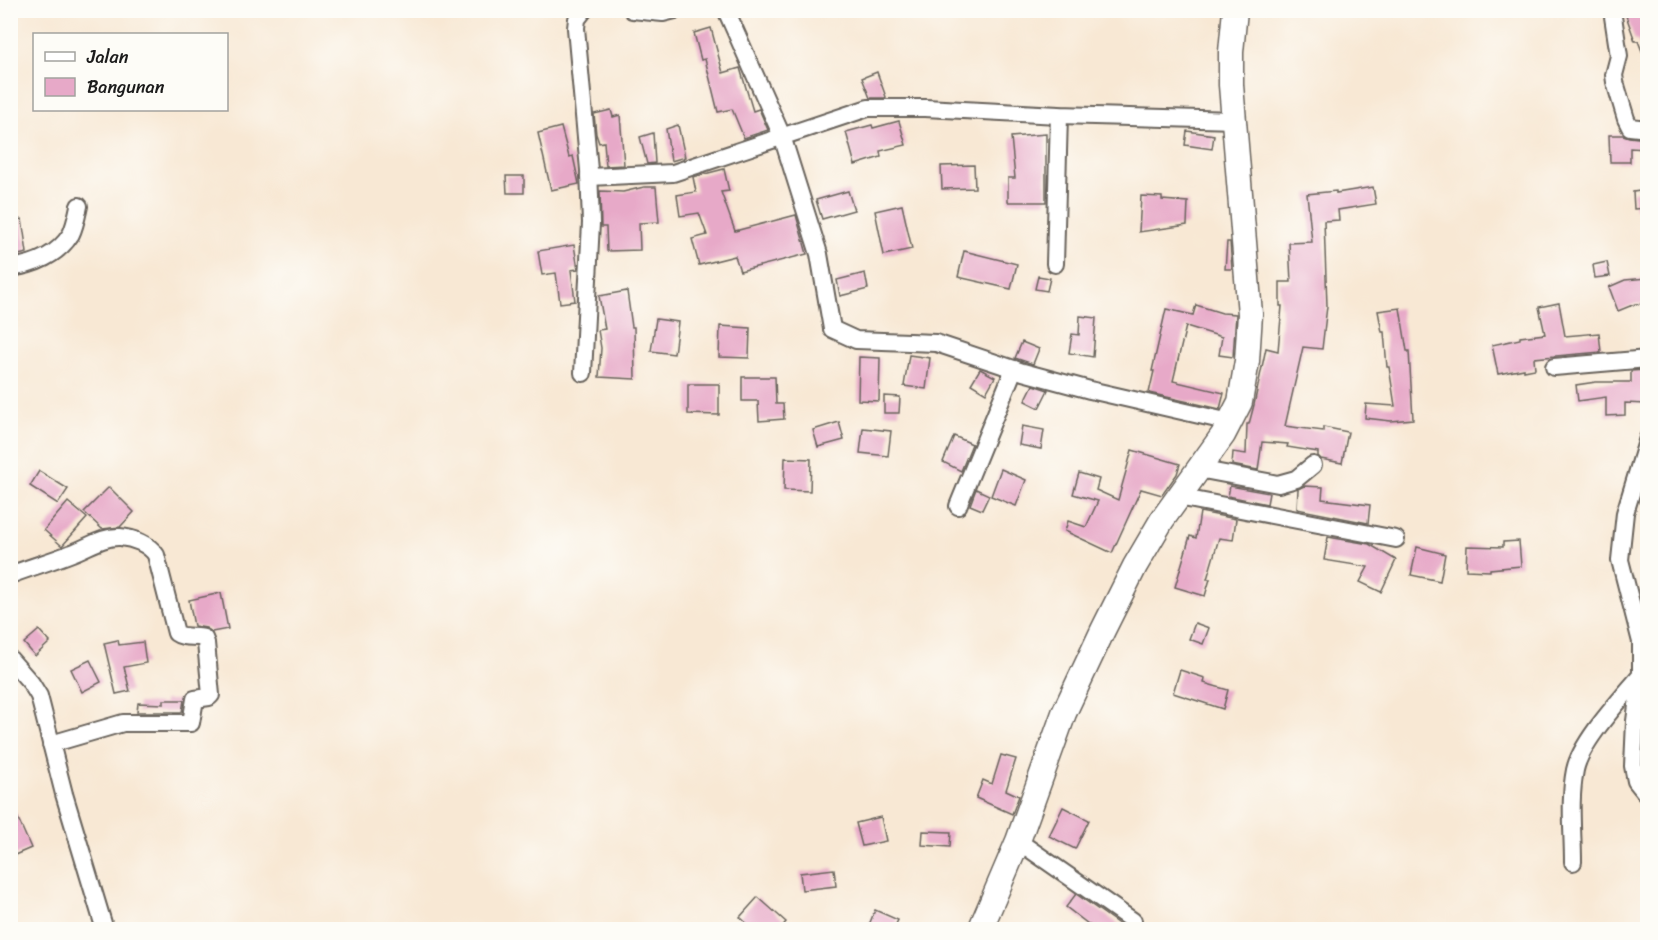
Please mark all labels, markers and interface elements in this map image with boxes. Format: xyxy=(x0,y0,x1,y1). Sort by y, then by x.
legend xyxy=(33,33,228,111)
text: Jalan xyxy=(86,41,129,73)
text: Bangunan xyxy=(87,71,165,103)

